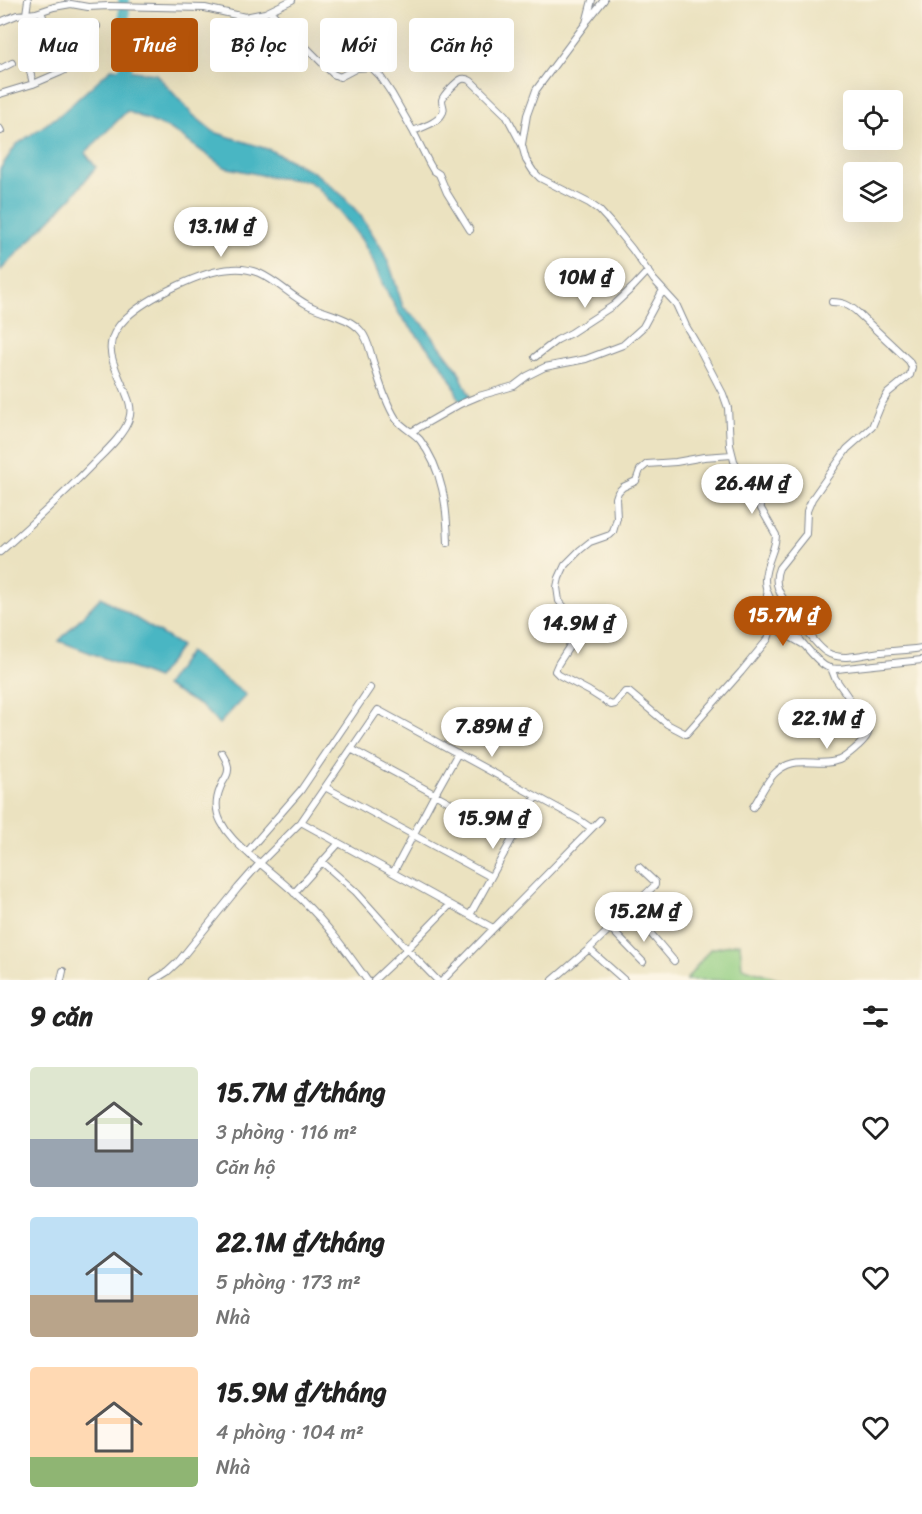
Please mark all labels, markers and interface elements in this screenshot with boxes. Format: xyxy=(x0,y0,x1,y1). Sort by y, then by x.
chip: Mua xyxy=(18,18,99,72)
chip: Thuê xyxy=(111,18,198,72)
chip: Bộ lọc xyxy=(210,18,308,72)
chip: Mới xyxy=(320,18,397,72)
chip: Căn hộ xyxy=(409,18,514,72)
map controls xyxy=(843,90,903,222)
button: locate xyxy=(843,90,903,150)
button: layers xyxy=(843,162,903,222)
pin: 13.1M ₫ xyxy=(166,207,276,258)
text: 13.1M ₫ xyxy=(188,209,254,244)
pin: 10M ₫ xyxy=(543,258,627,309)
text: 10M ₫ xyxy=(558,260,612,295)
pin: 26.4M ₫ xyxy=(697,464,807,515)
text: 26.4M ₫ xyxy=(715,466,789,501)
pin: 15.7M ₫ xyxy=(728,596,838,647)
text: 15.7M ₫ xyxy=(748,598,818,633)
pin: 14.9M ₫ xyxy=(523,604,633,655)
text: 14.9M ₫ xyxy=(542,606,614,641)
pin: 22.1M ₫ xyxy=(772,699,882,750)
text: 22.1M ₫ xyxy=(792,701,862,736)
pin: 7.89M ₫ xyxy=(437,707,547,758)
text: 7.89M ₫ xyxy=(455,709,529,744)
pin: 15.9M ₫ xyxy=(438,799,548,850)
text: 15.9M ₫ xyxy=(457,801,529,836)
pin: 15.2M ₫ xyxy=(589,892,699,943)
text: 15.2M ₫ xyxy=(609,894,679,929)
text: 9 căn xyxy=(30,993,93,1039)
icon: filters xyxy=(859,1000,892,1033)
text: 15.7M ₫/tháng xyxy=(216,1069,386,1115)
icon: home xyxy=(78,1091,150,1163)
icon: heart xyxy=(859,1111,892,1144)
text: 3 phòng · 116 m² xyxy=(216,1115,357,1150)
text: Căn hộ xyxy=(216,1150,275,1185)
text: 22.1M ₫/tháng xyxy=(216,1219,385,1265)
icon: home xyxy=(78,1241,150,1313)
icon: heart xyxy=(859,1261,892,1294)
text: 5 phòng · 173 m² xyxy=(216,1265,361,1300)
text: Nhà xyxy=(216,1300,250,1335)
text: 15.9M ₫/tháng xyxy=(216,1369,387,1415)
icon: home xyxy=(78,1391,150,1463)
icon: heart xyxy=(859,1411,892,1444)
text: 4 phòng · 104 m² xyxy=(216,1415,364,1450)
text: Nhà xyxy=(216,1450,250,1485)

